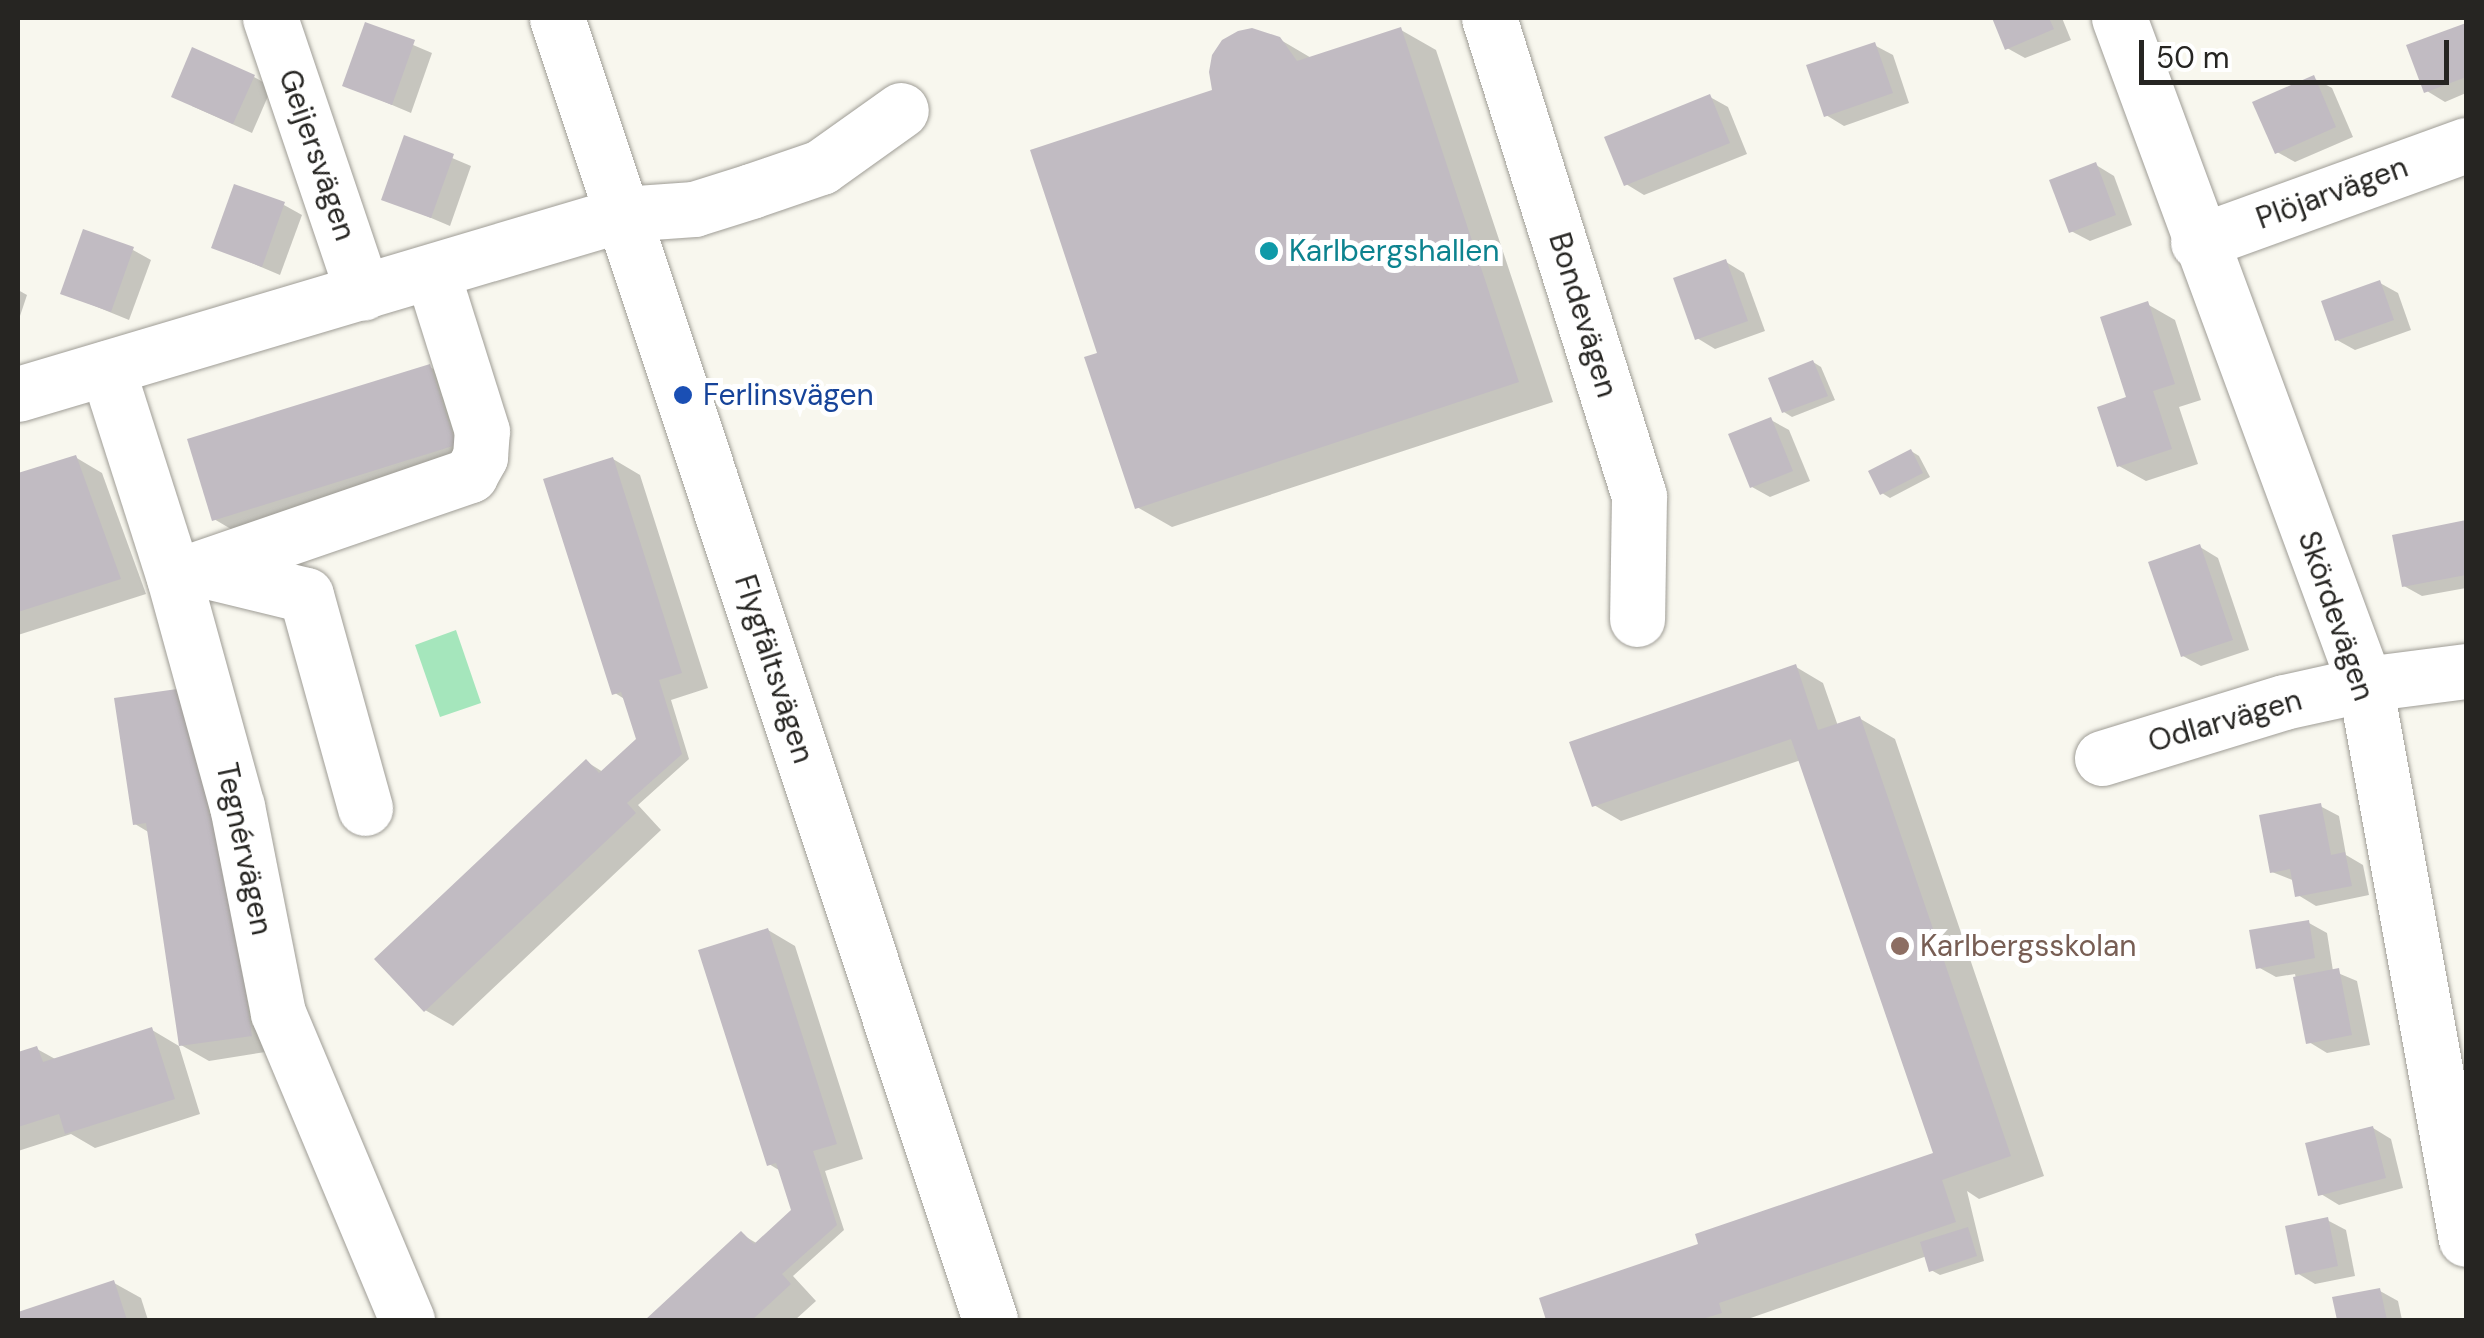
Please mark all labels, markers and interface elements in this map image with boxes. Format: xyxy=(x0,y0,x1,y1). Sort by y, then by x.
scale bar xyxy=(2144,20,2454,82)
text: 50 m xyxy=(2156,38,2230,77)
street label: Geijersvägen xyxy=(271,65,363,245)
street label: Plöjarvägen xyxy=(2251,149,2413,237)
street label: Bondevägen xyxy=(1541,228,1625,402)
place label: Karlbergshallen xyxy=(1289,233,1500,269)
marker: Karlbergshallen xyxy=(1258,240,1280,262)
place label: Ferlinsvägen xyxy=(703,377,874,413)
marker: Ferlinsvägen xyxy=(672,384,694,406)
street label: Skördevägen xyxy=(2290,527,2382,705)
street label: Flygfältsvägen xyxy=(727,570,821,768)
street label: Odlarvägen xyxy=(2144,682,2306,760)
street label: Tegnérvägen xyxy=(208,760,280,938)
place label: Karlbergsskolan xyxy=(1920,928,2136,964)
marker: Karlbergsskolan xyxy=(1889,935,1911,957)

